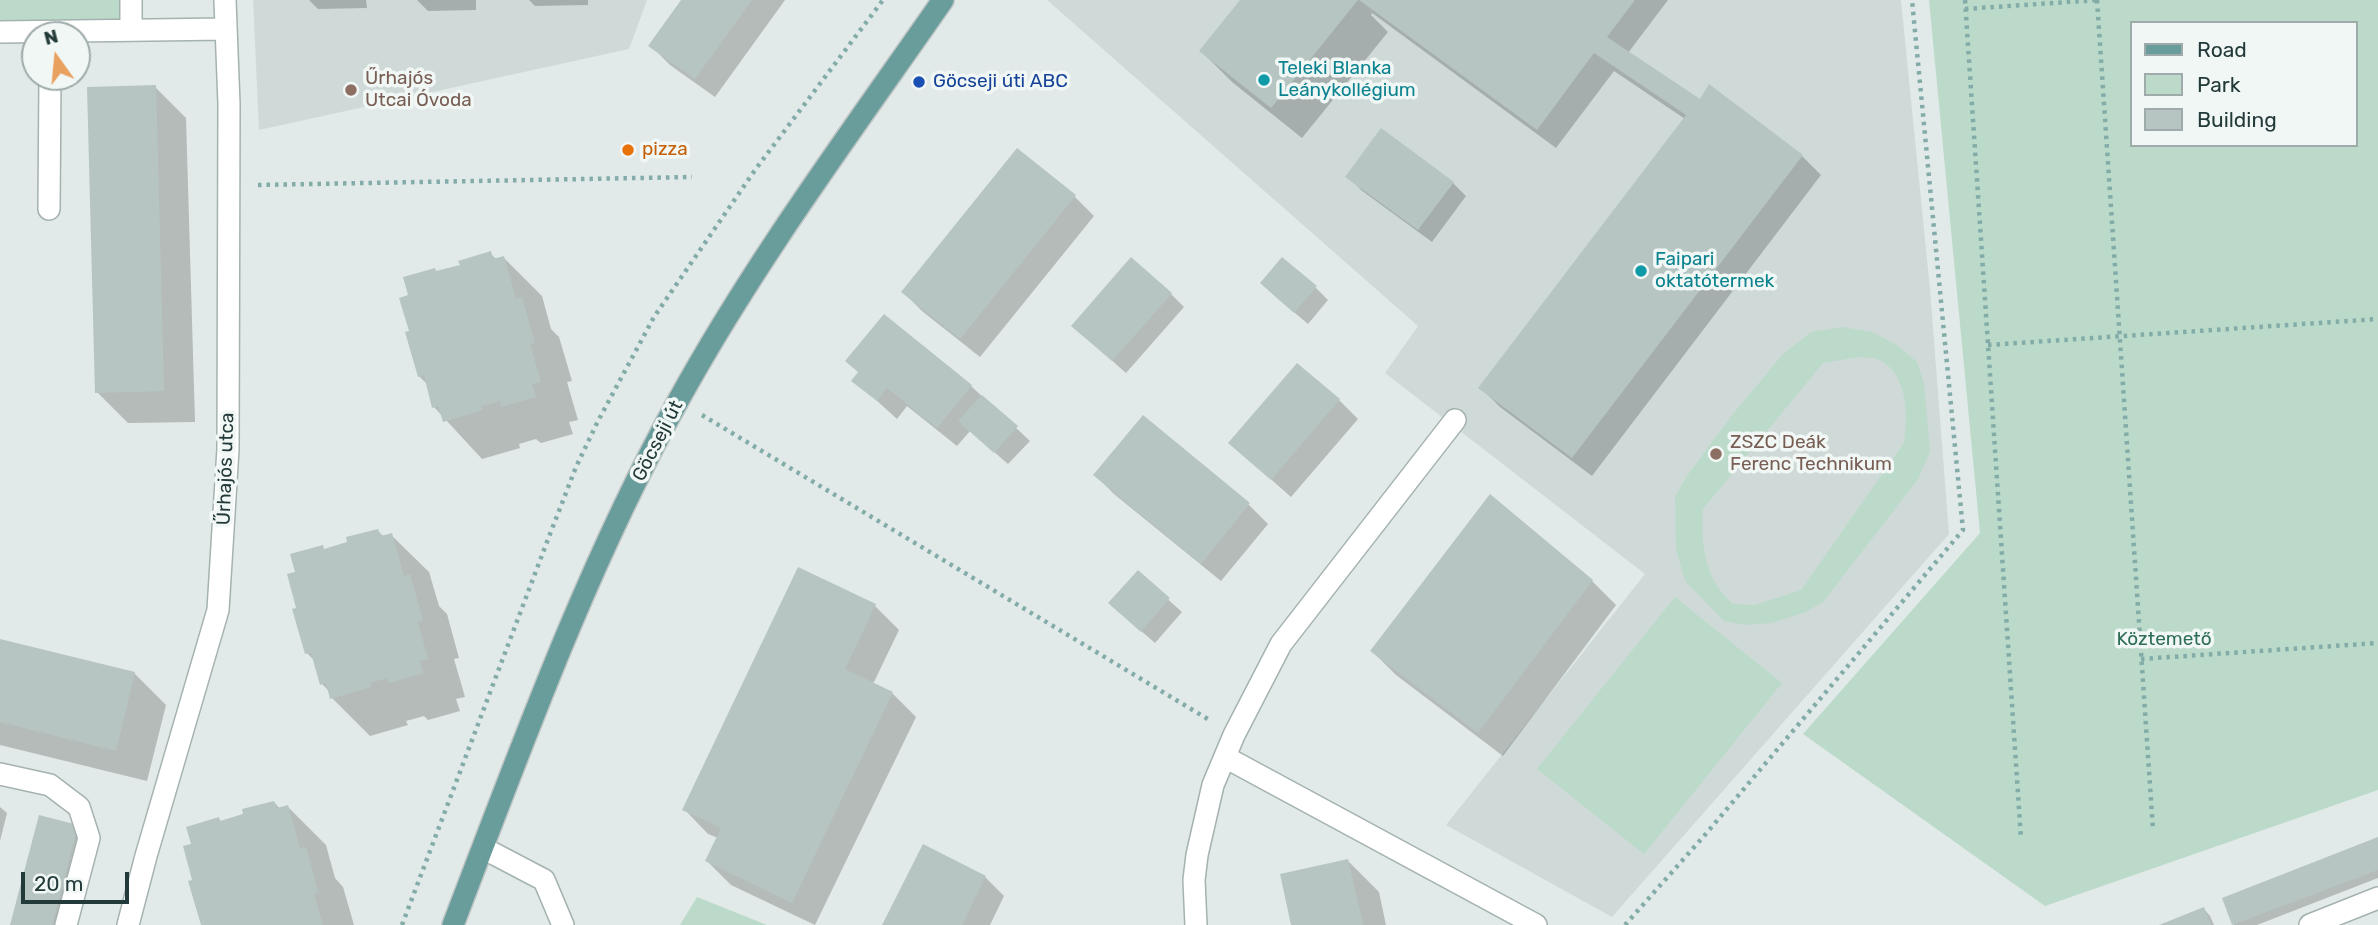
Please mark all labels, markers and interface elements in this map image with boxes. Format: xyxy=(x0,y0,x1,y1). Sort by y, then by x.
north arrow xyxy=(21,21,91,91)
legend xyxy=(2130,21,2357,147)
text: N xyxy=(41,24,61,50)
text: Road xyxy=(2197,37,2247,62)
place label: Teleki Blanka Leánykollégium xyxy=(1278,58,1416,102)
place label: Űrhajós Utcai Óvoda xyxy=(365,68,472,112)
place label: Göcseji úti ABC xyxy=(933,71,1068,93)
marker: Teleki Blanka Leánykollégium xyxy=(1256,72,1272,88)
text: Park xyxy=(2197,72,2241,97)
marker: Göcseji úti ABC xyxy=(911,74,927,90)
marker: Űrhajós Utcai Óvoda xyxy=(343,82,359,98)
text: Building xyxy=(2197,107,2277,132)
place label: pizza xyxy=(642,139,688,161)
marker: pizza xyxy=(620,142,636,158)
place label: Faipari oktatótermek xyxy=(1655,249,1774,293)
marker: Faipari oktatótermek xyxy=(1633,263,1649,279)
street label: Göcseji út xyxy=(628,397,688,485)
street label: Űrhajós utca xyxy=(213,412,239,526)
place label: ZSZC Deák Ferenc Technikum xyxy=(1730,432,1892,476)
marker: ZSZC Deák Ferenc Technikum xyxy=(1708,446,1724,462)
park label: Köztemető xyxy=(2116,629,2212,651)
scale bar xyxy=(24,858,133,902)
text: 20 m xyxy=(34,871,83,896)

